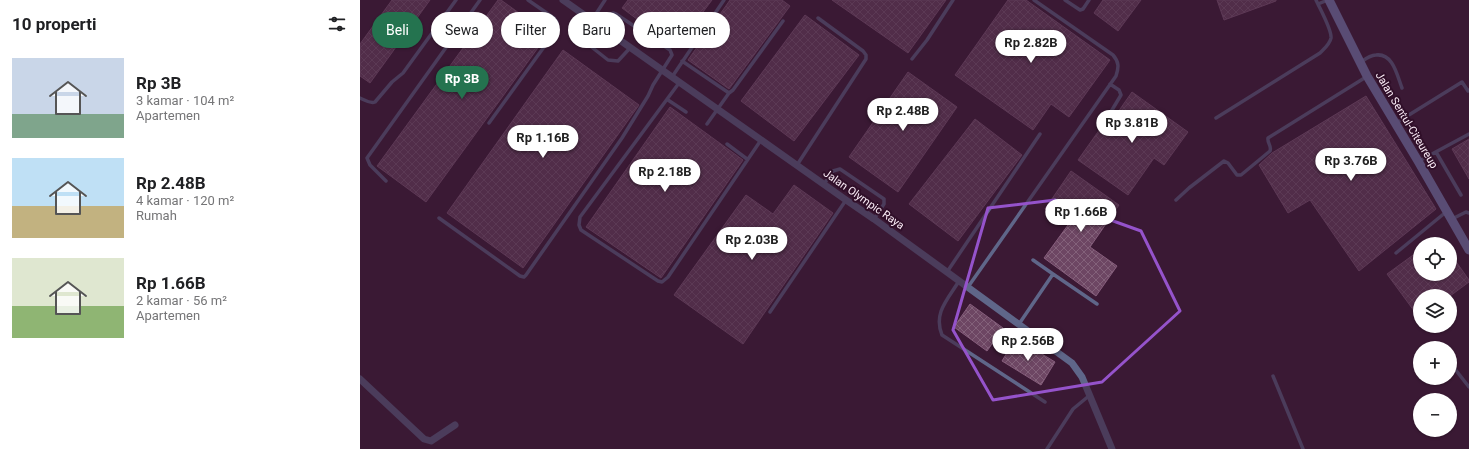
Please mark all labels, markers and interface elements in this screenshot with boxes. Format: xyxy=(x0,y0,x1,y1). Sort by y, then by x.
chip: Beli xyxy=(372,12,423,48)
chip: Sewa xyxy=(431,12,493,48)
chip: Filter xyxy=(501,12,560,48)
chip: Baru xyxy=(568,12,625,48)
chip: Apartemen xyxy=(633,12,730,48)
icon: filters xyxy=(326,13,348,35)
text: 10 properti xyxy=(12,14,97,34)
pin: Rp 2.82B xyxy=(990,30,1072,64)
text: Rp 2.82B xyxy=(1004,35,1058,50)
pin: Rp 3B xyxy=(434,66,490,100)
street label: Jalan Sentul-Citeureup xyxy=(1373,70,1441,171)
text: Rp 3B xyxy=(445,71,479,86)
text: Rp 3B xyxy=(136,73,181,93)
icon: home xyxy=(44,74,92,122)
text: 3 kamar · 104 m² xyxy=(136,93,234,108)
pin: Rp 2.48B xyxy=(862,98,944,132)
text: Rp 2.48B xyxy=(876,103,930,118)
text: Apartemen xyxy=(136,108,200,123)
pin: Rp 3.81B xyxy=(1091,110,1173,144)
text: Rp 3.81B xyxy=(1105,115,1159,130)
pin: Rp 1.16B xyxy=(502,125,584,159)
text: Rp 1.16B xyxy=(516,130,570,145)
pin: Rp 3.76B xyxy=(1310,148,1392,182)
text: Rp 3.76B xyxy=(1324,153,1378,168)
pin: Rp 2.18B xyxy=(624,159,706,193)
text: Rp 2.18B xyxy=(638,164,692,179)
street label: Jalan Olympic Raya xyxy=(821,167,907,232)
text: Rp 2.48B xyxy=(136,173,206,193)
icon: home xyxy=(44,174,92,222)
text: 4 kamar · 120 m² xyxy=(136,193,234,208)
pin: Rp 1.66B xyxy=(1040,199,1122,233)
text: Rp 1.66B xyxy=(1054,204,1108,219)
text: Rumah xyxy=(136,208,177,223)
pin: Rp 2.03B xyxy=(711,227,793,261)
text: Rp 2.03B xyxy=(725,232,779,247)
map controls xyxy=(1413,237,1457,437)
button: locate xyxy=(1413,237,1457,281)
text: Rp 1.66B xyxy=(136,273,206,293)
icon: home xyxy=(44,274,92,322)
button: layers xyxy=(1413,289,1457,333)
text: 2 kamar · 56 m² xyxy=(136,293,227,308)
text: Apartemen xyxy=(136,308,200,323)
pin: Rp 2.56B xyxy=(987,328,1069,362)
text: Rp 2.56B xyxy=(1001,333,1055,348)
button: + xyxy=(1413,341,1457,385)
button: − xyxy=(1413,393,1457,437)

